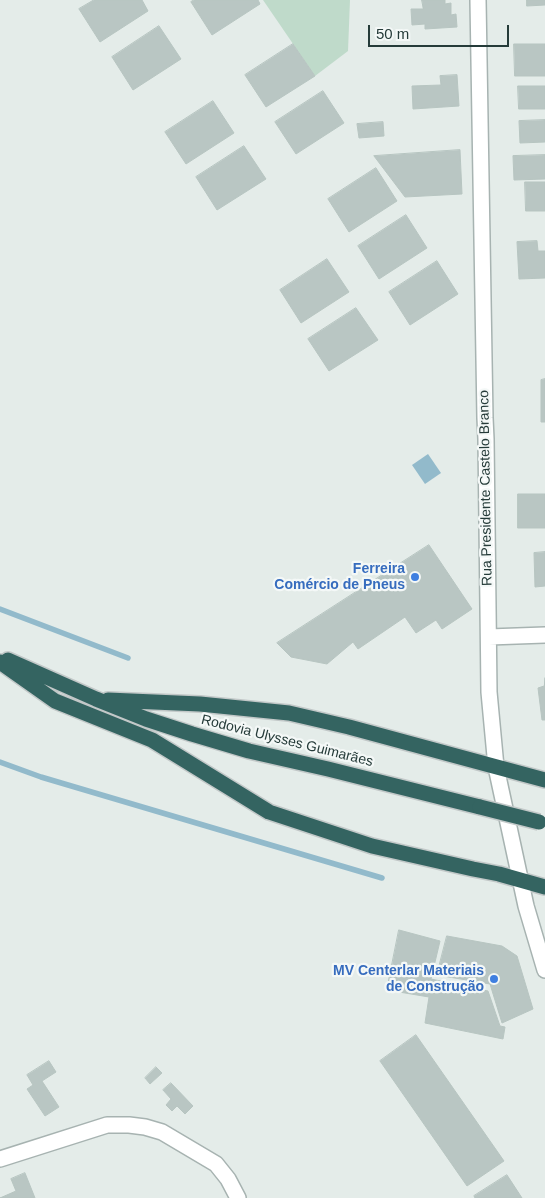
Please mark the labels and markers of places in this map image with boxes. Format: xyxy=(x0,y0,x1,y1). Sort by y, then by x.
place label: Ferreira Comércio de Pneus xyxy=(274,561,405,594)
marker: Ferreira Comércio de Pneus xyxy=(409,571,421,583)
place label: MV Centerlar Materiais de Construção xyxy=(333,963,484,996)
marker: MV Centerlar Materiais de Construção xyxy=(488,973,500,985)

